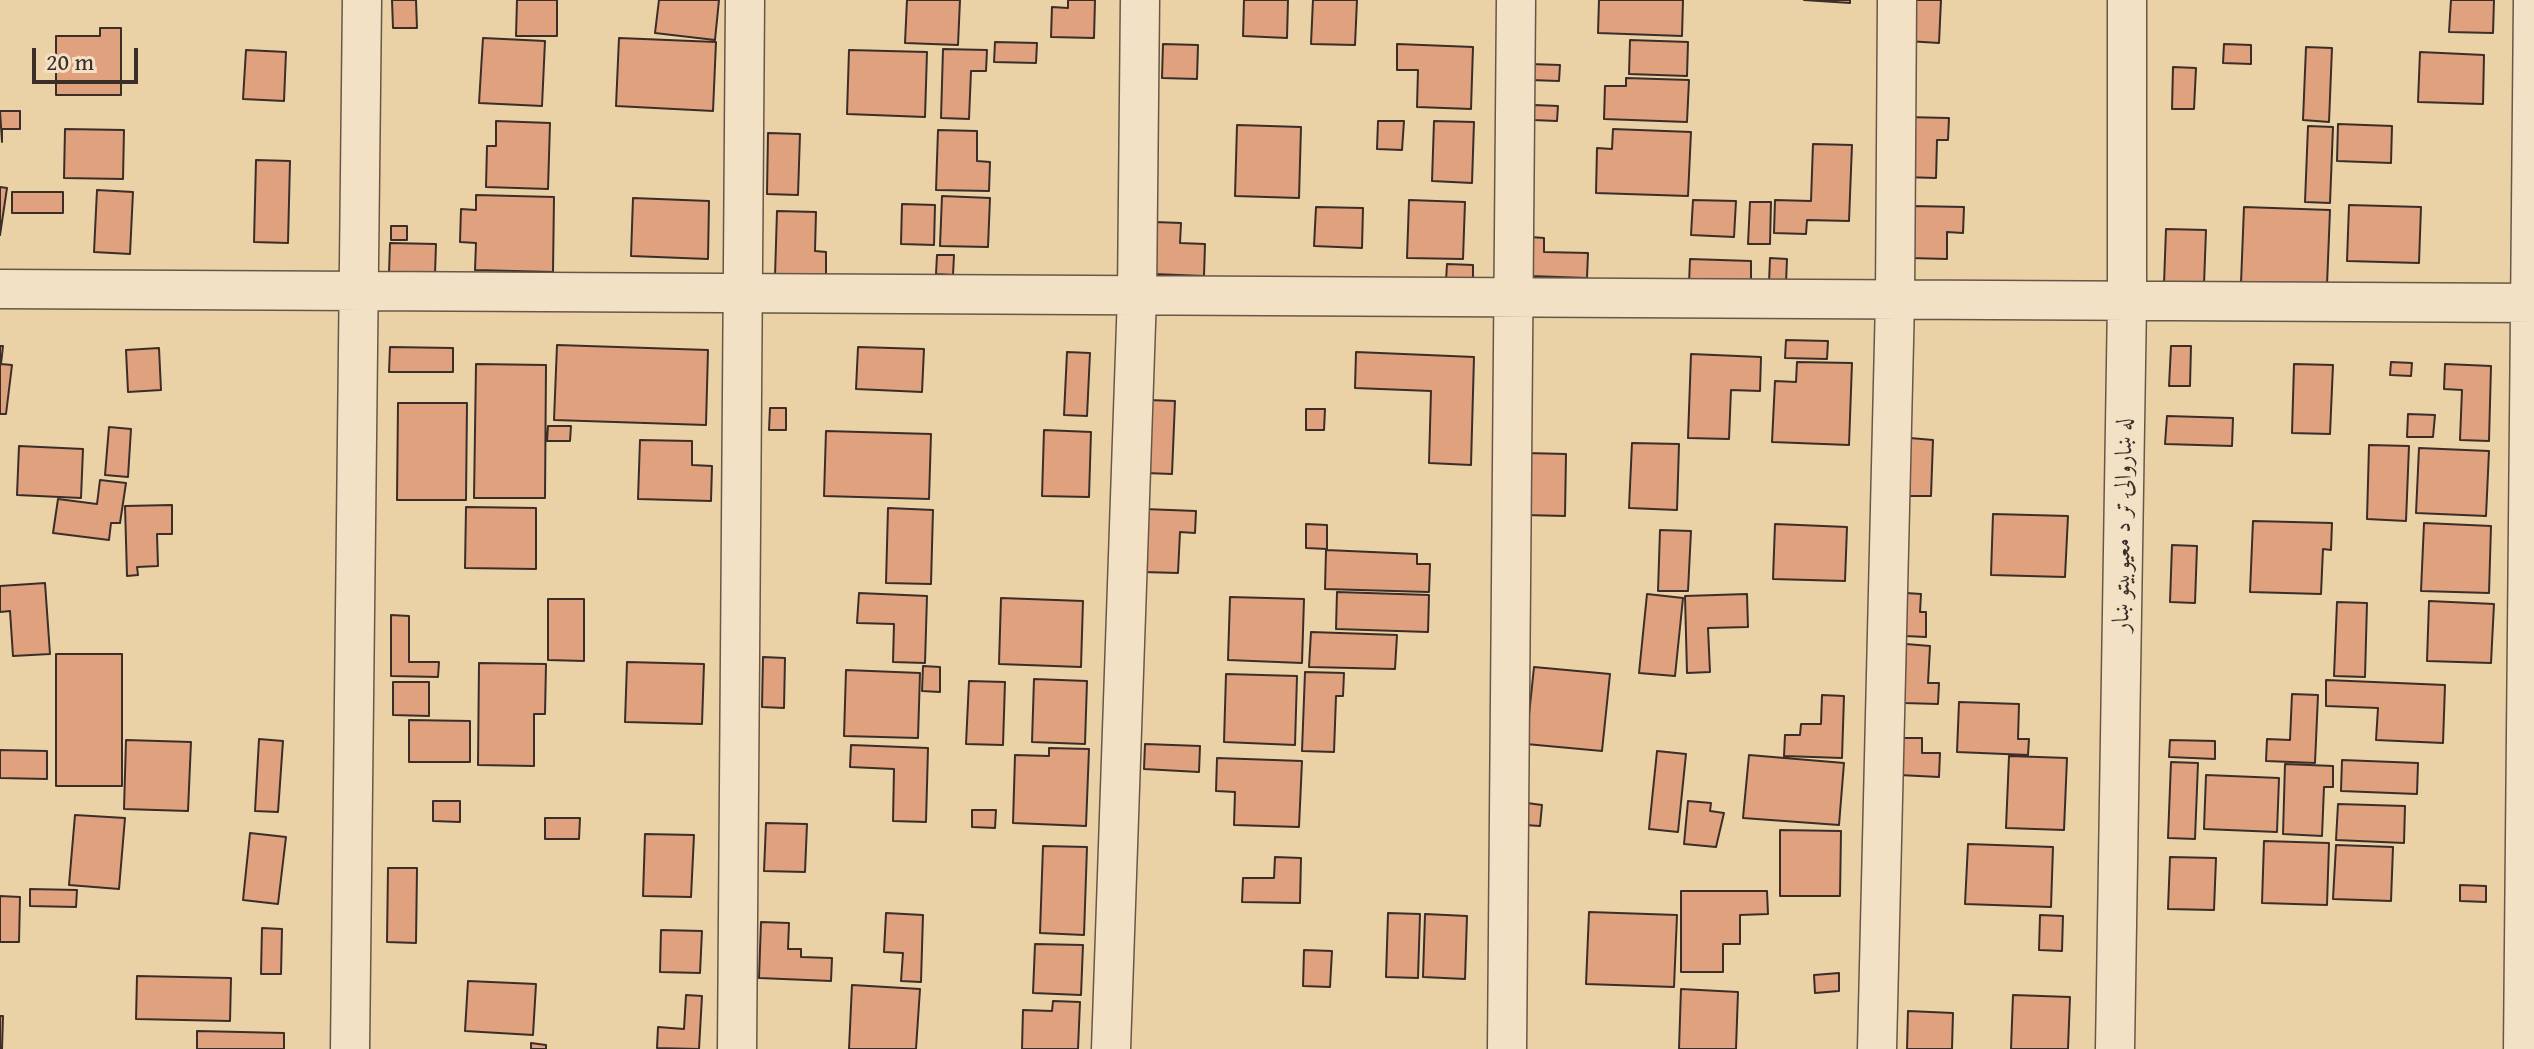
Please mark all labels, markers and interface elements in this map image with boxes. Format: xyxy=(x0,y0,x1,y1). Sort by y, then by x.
scale bar xyxy=(36,32,142,82)
text: 20 m xyxy=(46,44,94,79)
street label: له ښاروالۍ تر د معیوبیتو ښار xyxy=(2108,418,2140,632)

